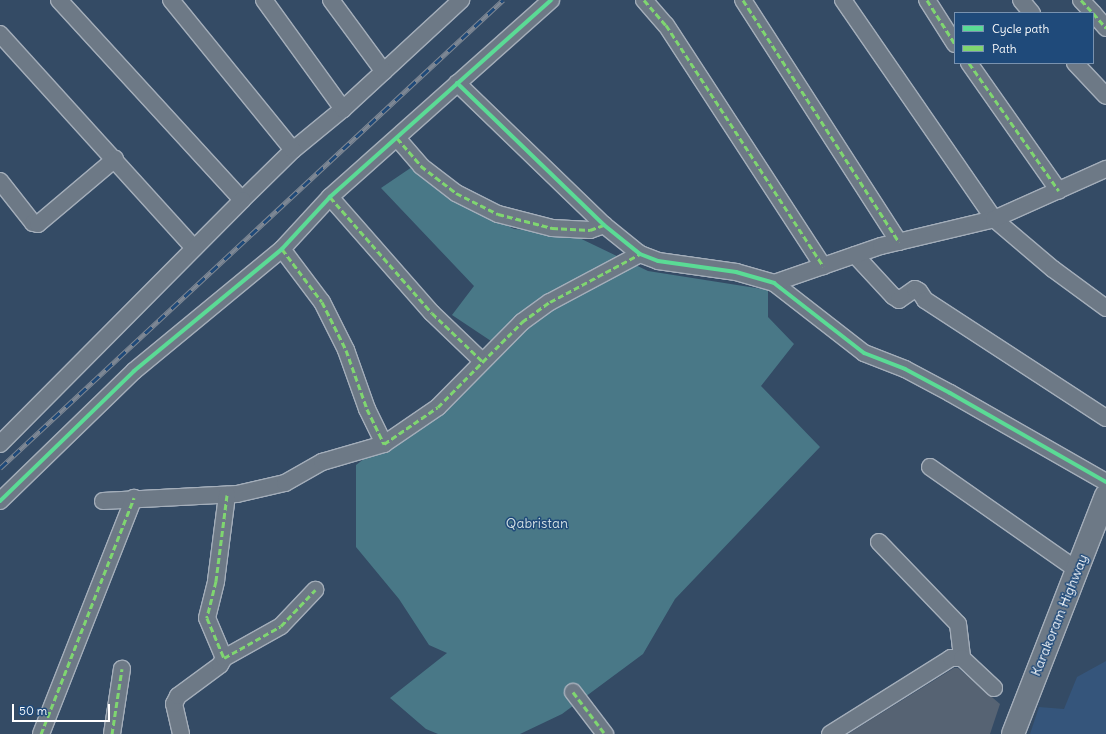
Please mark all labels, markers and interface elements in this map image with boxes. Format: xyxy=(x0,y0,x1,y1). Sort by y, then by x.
legend xyxy=(954,12,1094,64)
text: Cycle path xyxy=(992,21,1049,36)
text: Path xyxy=(992,41,1017,56)
park label: Qabristan xyxy=(506,515,568,531)
street label: Karakoram Highway xyxy=(1027,552,1091,678)
scale bar xyxy=(14,696,112,722)
text: 50 m xyxy=(19,703,47,718)

